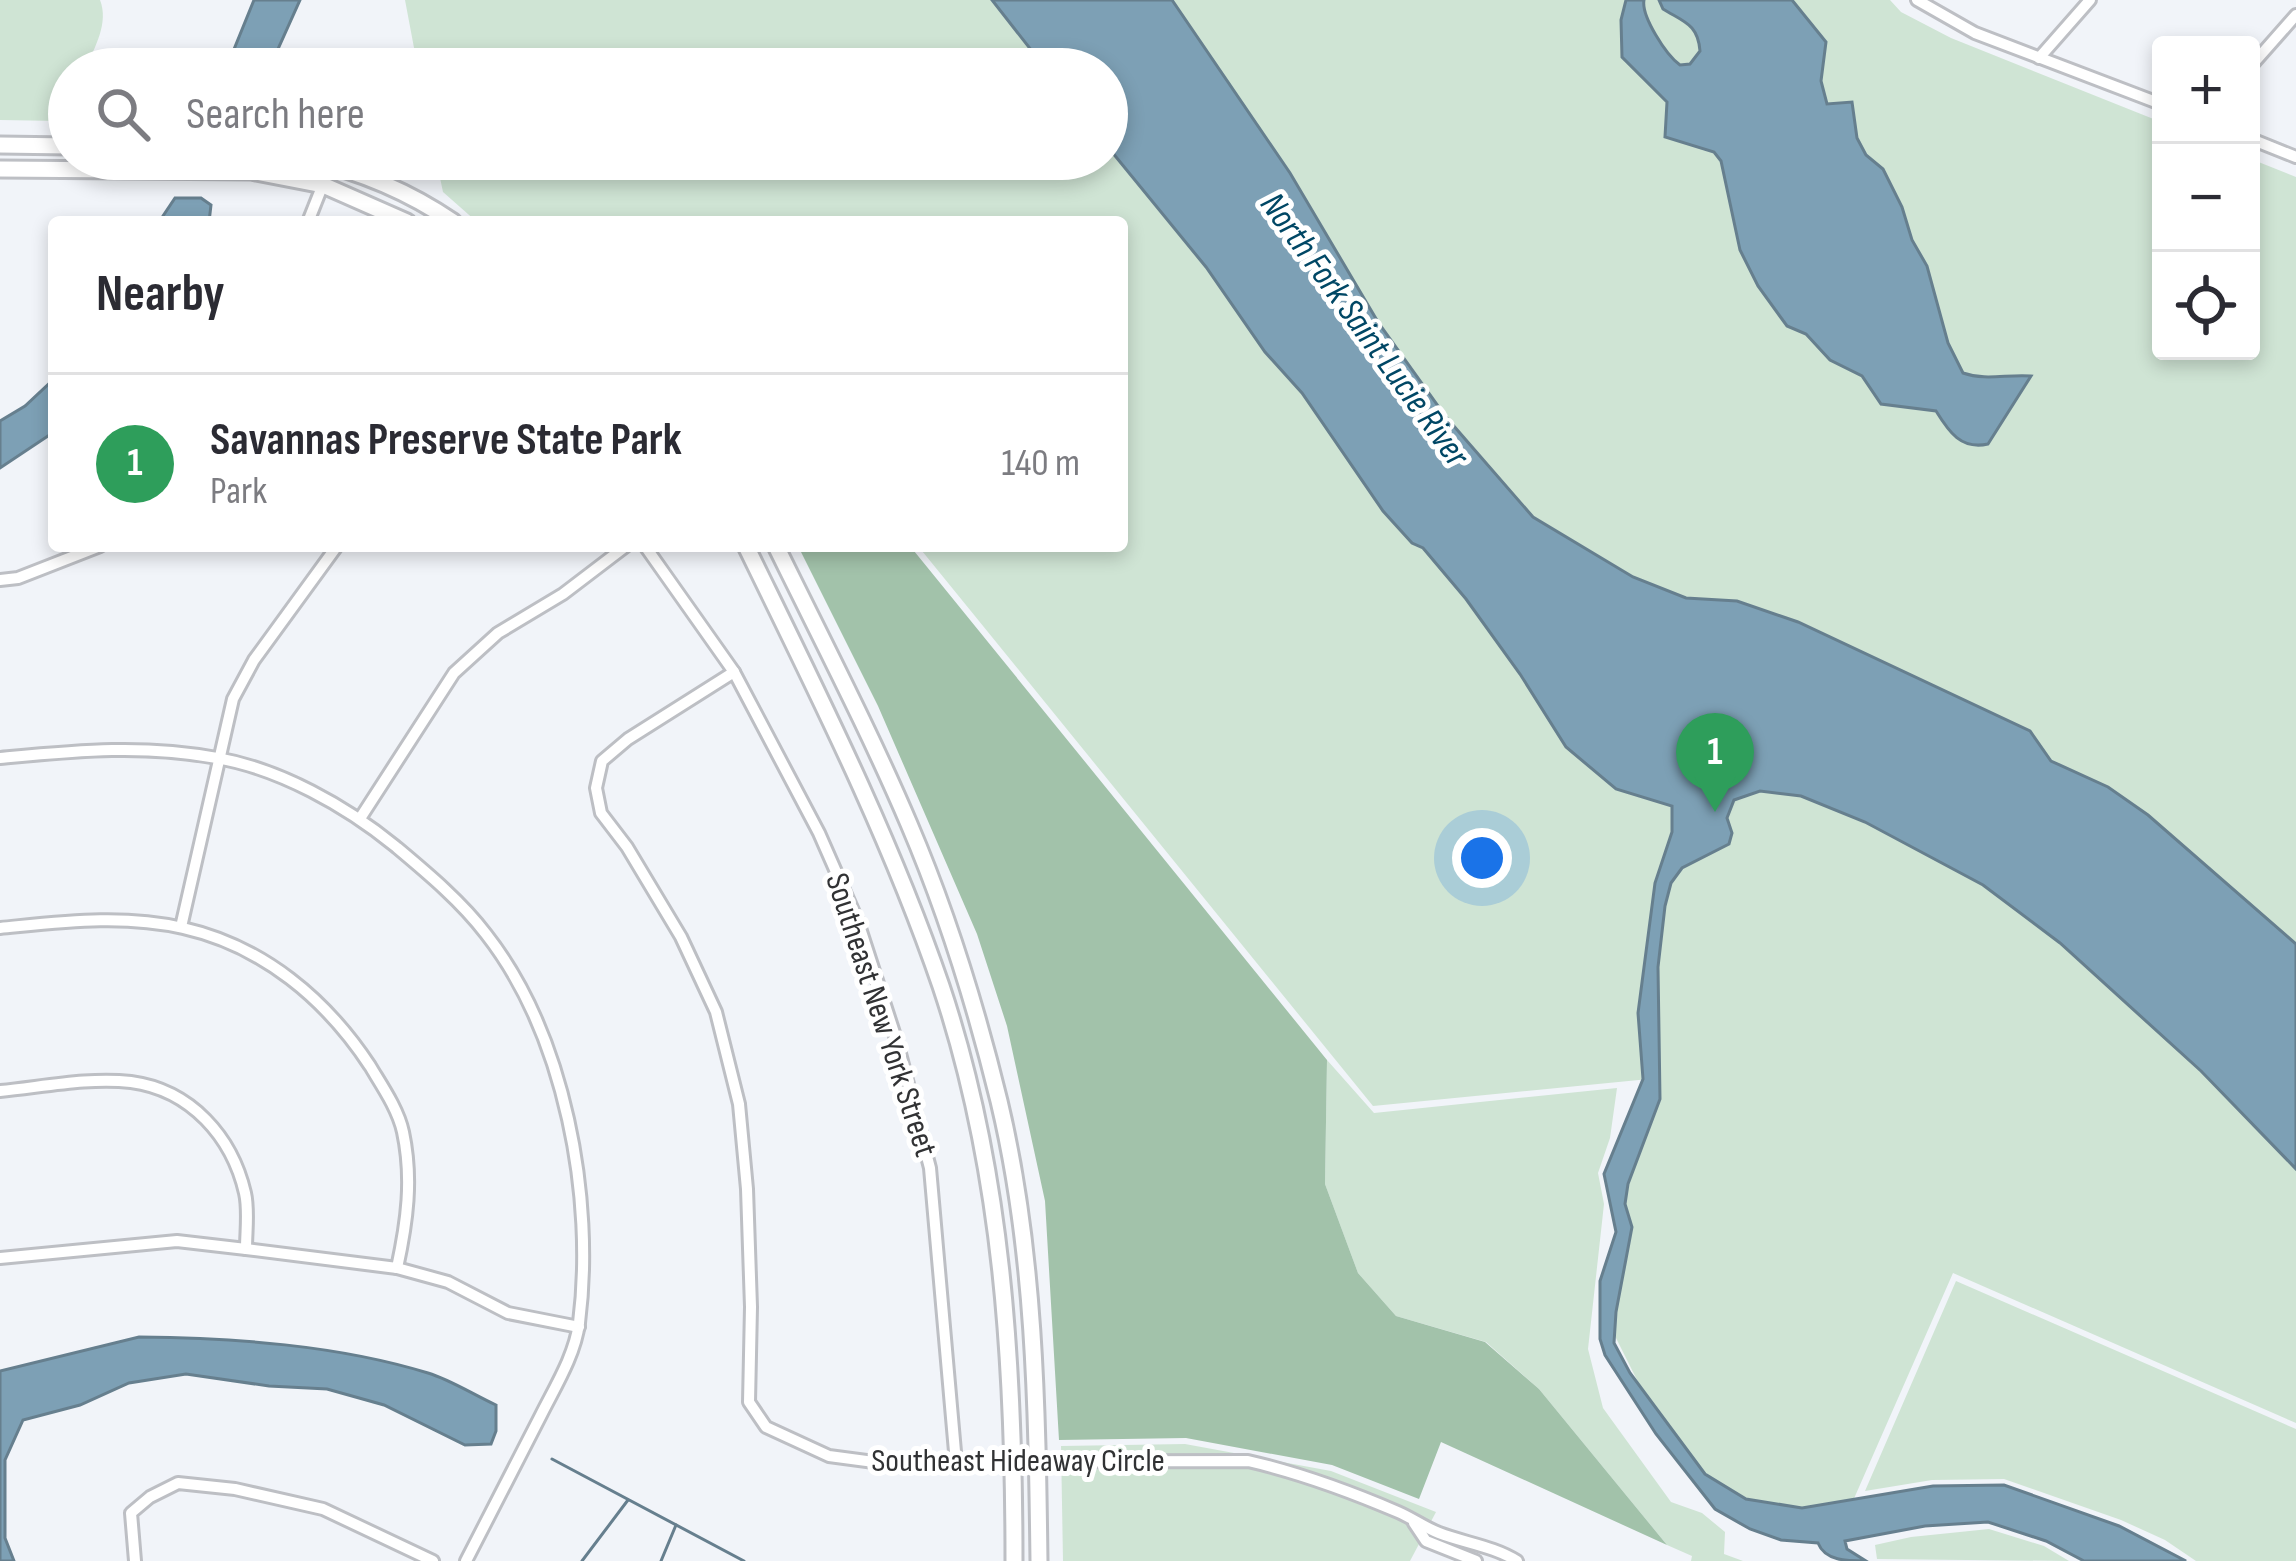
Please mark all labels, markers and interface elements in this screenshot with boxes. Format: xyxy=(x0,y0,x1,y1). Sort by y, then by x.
map controls xyxy=(2152,36,2260,360)
button: + xyxy=(2152,36,2260,144)
search box xyxy=(48,48,1128,180)
icon: search xyxy=(90,81,156,147)
text: Search here xyxy=(186,87,365,142)
button: − xyxy=(2152,144,2260,252)
water label: North Fork Saint Lucie River xyxy=(1250,185,1479,477)
button: locate xyxy=(2152,252,2260,360)
text: Nearby xyxy=(96,264,225,325)
text: Savannas Preserve State Park xyxy=(210,413,682,468)
text: 1 xyxy=(127,440,143,487)
text: 140 m xyxy=(1001,440,1080,487)
text: Park xyxy=(210,468,267,515)
pin: 1 xyxy=(1676,713,1754,812)
your location xyxy=(1452,828,1512,888)
street label: Southeast New York Street xyxy=(816,868,946,1162)
street label: Southeast Hideaway Circle xyxy=(871,1441,1165,1481)

